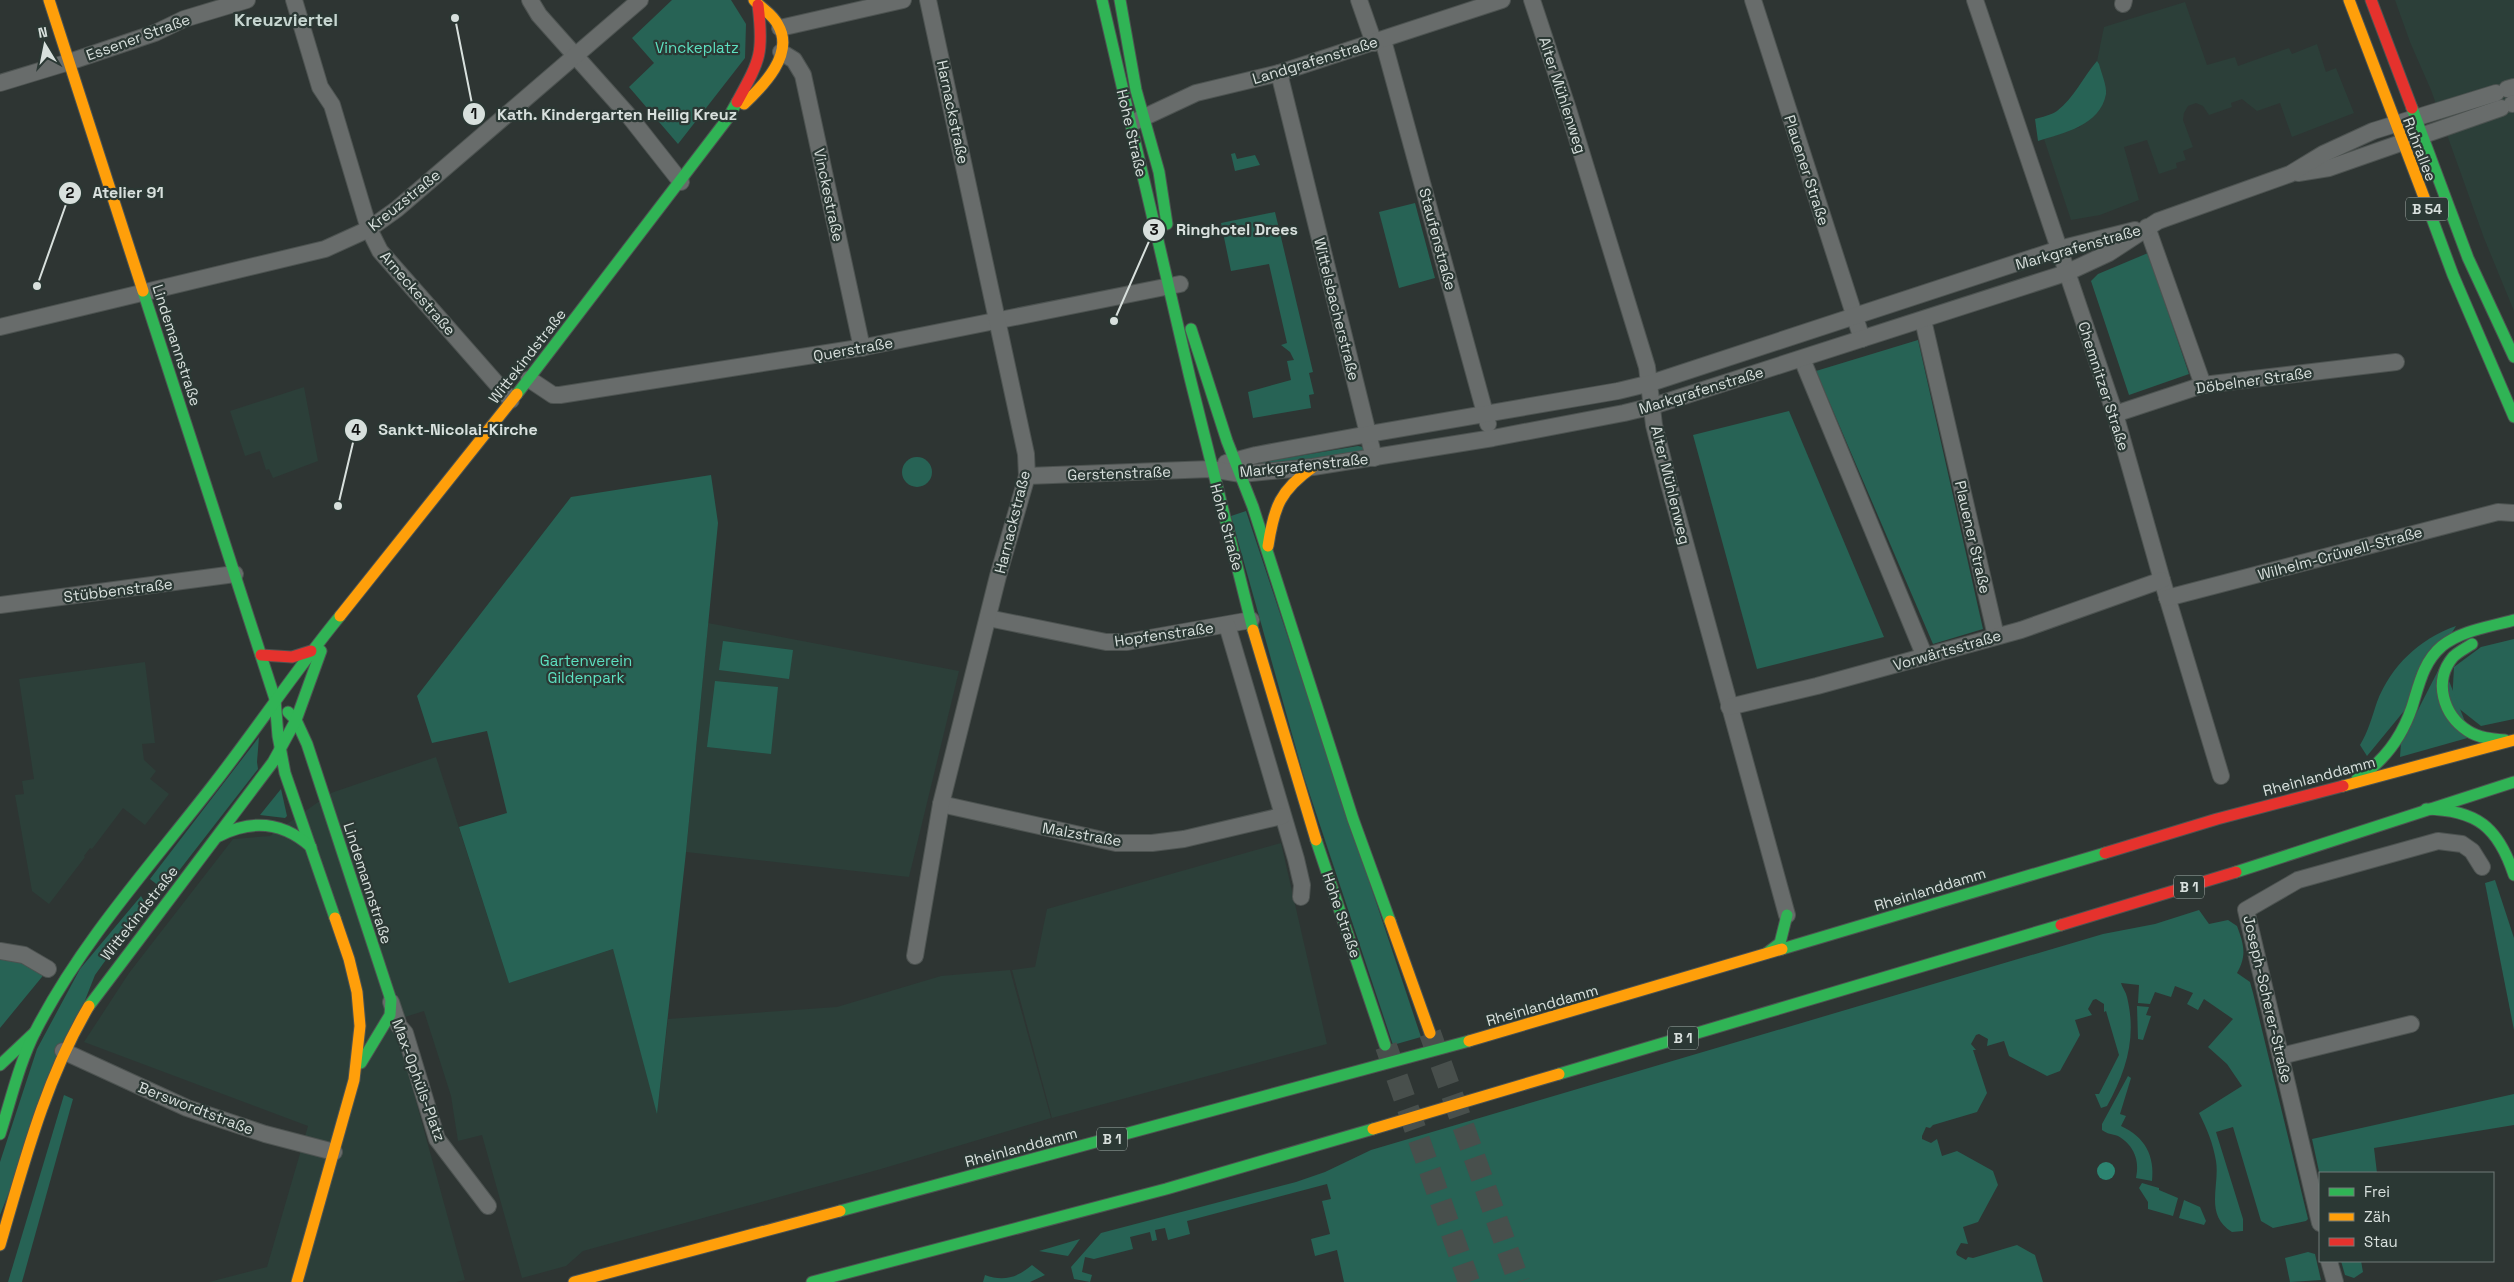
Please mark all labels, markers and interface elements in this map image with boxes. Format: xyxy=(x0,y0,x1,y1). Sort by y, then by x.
district label: Kreuzviertel xyxy=(234,8,338,31)
street label: Essener Straße xyxy=(83,9,193,65)
north arrow xyxy=(20,20,70,70)
text: N xyxy=(37,23,49,42)
street label: Landgrafenstraße xyxy=(1250,32,1380,88)
street label: Alter Mühlenweg xyxy=(1535,34,1591,156)
park label: Vinckeplatz xyxy=(655,38,739,57)
street label: Harnackstraße xyxy=(933,58,973,166)
street label: Hohe Straße xyxy=(1113,87,1151,179)
callout: Kath. Kindergarten Heilig Kreuz xyxy=(461,98,747,129)
text: 1 xyxy=(471,104,477,123)
text: Kath. Kindergarten Heilig Kreuz xyxy=(497,104,737,125)
street label: Plauener Straße xyxy=(1780,112,1834,228)
street label: Ruhrallee xyxy=(2399,114,2441,184)
street label: Vinckestraße xyxy=(810,147,848,243)
street label: Kreuzstraße xyxy=(364,165,444,235)
callout: Atelier 91 xyxy=(57,177,173,208)
text: Atelier 91 xyxy=(92,182,164,203)
text: 2 xyxy=(66,183,75,202)
street label: Staufenstraße xyxy=(1415,186,1461,292)
road number: B 54 xyxy=(2406,198,2448,220)
callout: Ringhotel Drees xyxy=(1141,214,1308,245)
text: Ringhotel Drees xyxy=(1176,219,1298,240)
text: 3 xyxy=(1149,220,1159,239)
street label: Markgrafenstraße xyxy=(2013,220,2143,274)
street label: Wittelsbacherstraße xyxy=(1310,236,1364,383)
street label: Arneckestraße xyxy=(376,247,460,339)
street label: Lindemannstraße xyxy=(148,282,206,408)
street label: Wittekindstraße xyxy=(484,305,570,407)
street label: Chemnitzer Straße xyxy=(2074,319,2134,453)
street label: Querstraße xyxy=(812,333,894,365)
street label: Markgrafenstraße xyxy=(1636,362,1766,418)
street label: Döbelner Straße xyxy=(2195,362,2314,398)
callout: Sankt-Nicolai-Kirche xyxy=(344,414,548,445)
text: Sankt-Nicolai-Kirche xyxy=(378,419,538,440)
text: 4 xyxy=(351,420,361,439)
street label: Alter Mühlenweg xyxy=(1647,424,1695,546)
street label: Markgrafenstraße xyxy=(1239,449,1369,481)
street label: Gerstenstraße xyxy=(1067,462,1171,484)
street label: Harnackstraße xyxy=(990,468,1034,576)
street label: Plauener Straße xyxy=(1951,479,1995,595)
street label: Hohe Straße xyxy=(1206,481,1248,573)
street label: Wilhelm-Crüwell-Straße xyxy=(2256,522,2425,584)
street label: Stübbenstraße xyxy=(62,574,174,606)
street label: Hopfenstraße xyxy=(1113,618,1215,650)
street label: Vorwärtsstraße xyxy=(1891,625,2003,675)
park label: Gartenverein Gildenpark xyxy=(540,651,632,687)
street label: Rheinlanddamm xyxy=(2261,752,2377,800)
street label: Malzstraße xyxy=(1041,818,1123,850)
street label: Lindemannstraße xyxy=(339,820,397,946)
street label: Wittekindstraße xyxy=(96,862,182,964)
street label: Rheinlanddamm xyxy=(1872,863,1988,915)
street label: Hohe Straße xyxy=(1318,870,1366,960)
road number: B 1 xyxy=(2174,876,2204,899)
street label: Joseph-Scherer-Straße xyxy=(2239,913,2297,1085)
street label: Rheinlanddamm xyxy=(1484,980,1600,1030)
street label: Max-Ophüls-Platz xyxy=(388,1016,450,1144)
road number: B 1 xyxy=(1668,1026,1698,1050)
street label: Berswordtstraße xyxy=(136,1077,257,1139)
street label: Rheinlanddamm xyxy=(963,1123,1079,1171)
road number: B 1 xyxy=(1097,1128,1127,1150)
legend xyxy=(2319,1172,2494,1262)
text: Frei xyxy=(2364,1182,2390,1201)
text: Zäh xyxy=(2364,1207,2390,1226)
text: Stau xyxy=(2364,1232,2398,1251)

